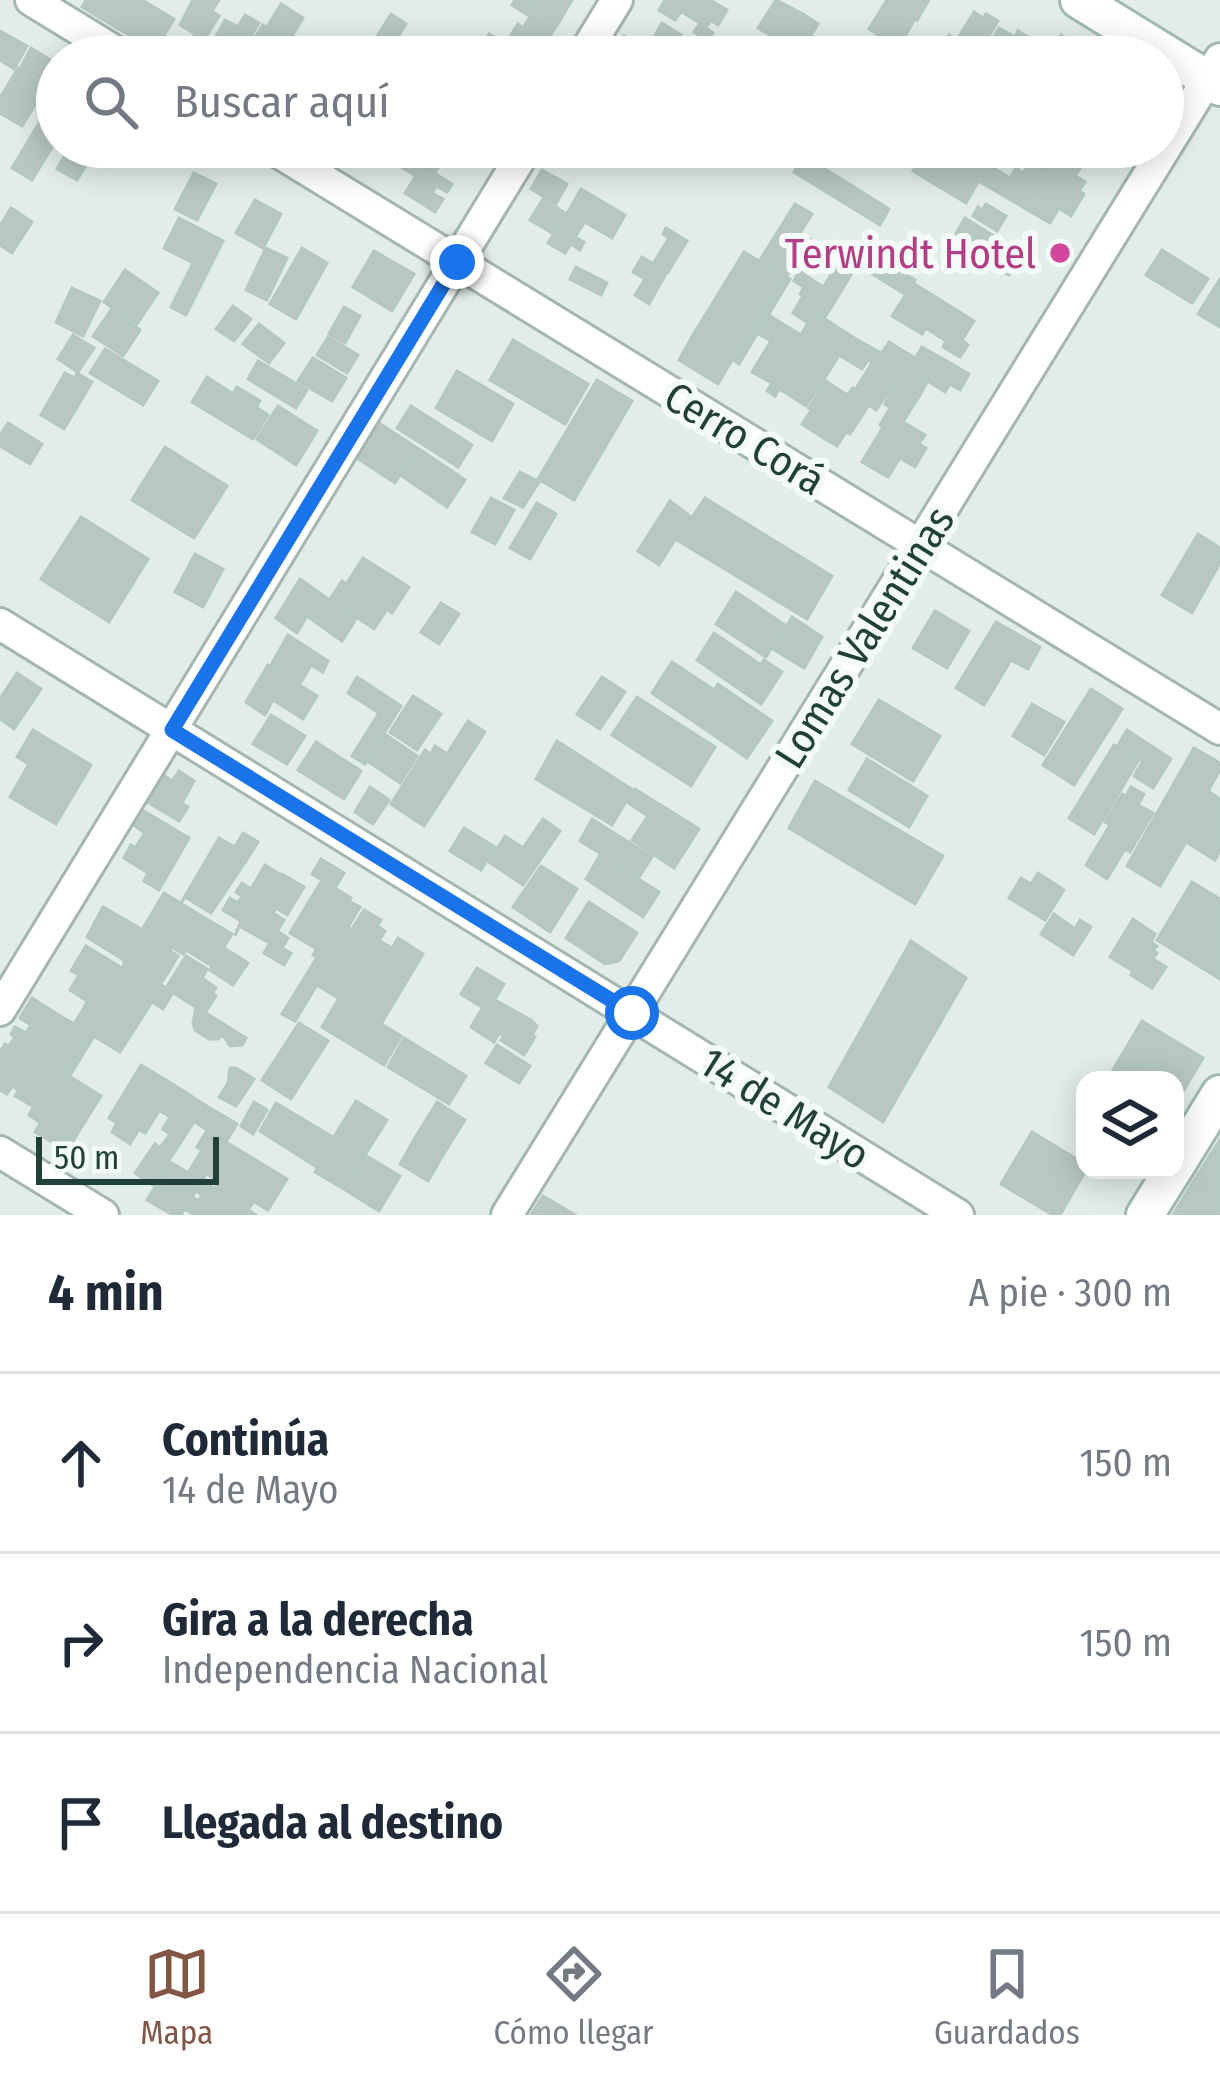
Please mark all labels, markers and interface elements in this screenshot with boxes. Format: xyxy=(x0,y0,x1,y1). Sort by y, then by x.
search box xyxy=(36,36,1184,168)
icon: search xyxy=(78,69,144,135)
text: Buscar aquí xyxy=(174,75,390,129)
place label: Terwindt Hotel xyxy=(785,229,1036,279)
route end xyxy=(430,235,484,289)
marker: Terwindt Hotel xyxy=(1047,240,1073,266)
street label: Cerro Corá xyxy=(655,372,834,506)
street label: Lomas Valentinas xyxy=(765,498,965,777)
route start xyxy=(605,986,659,1040)
street label: 14 de Mayo xyxy=(691,1037,878,1180)
map controls xyxy=(1076,1071,1184,1179)
button: layers xyxy=(1076,1071,1184,1179)
scale bar xyxy=(36,1131,219,1184)
text: 50 m xyxy=(54,1138,119,1178)
text: 4 min xyxy=(48,1262,164,1324)
text: A pie · 300 m xyxy=(968,1270,1172,1316)
text: Continúa xyxy=(162,1413,329,1467)
icon: ahead xyxy=(48,1430,114,1496)
text: 150 m xyxy=(1079,1440,1172,1486)
text: 14 de Mayo xyxy=(162,1467,339,1513)
text: Gira a la derecha xyxy=(162,1593,474,1647)
icon: right xyxy=(48,1610,114,1676)
text: 150 m xyxy=(1079,1620,1172,1666)
text: Independencia Nacional xyxy=(162,1647,548,1693)
icon: arrive xyxy=(48,1790,114,1856)
text: Llegada al destino xyxy=(162,1796,503,1850)
tab: Mapa xyxy=(140,1941,213,2053)
tab: Cómo llegar xyxy=(494,1941,654,2053)
tab: Guardados xyxy=(934,1941,1080,2053)

